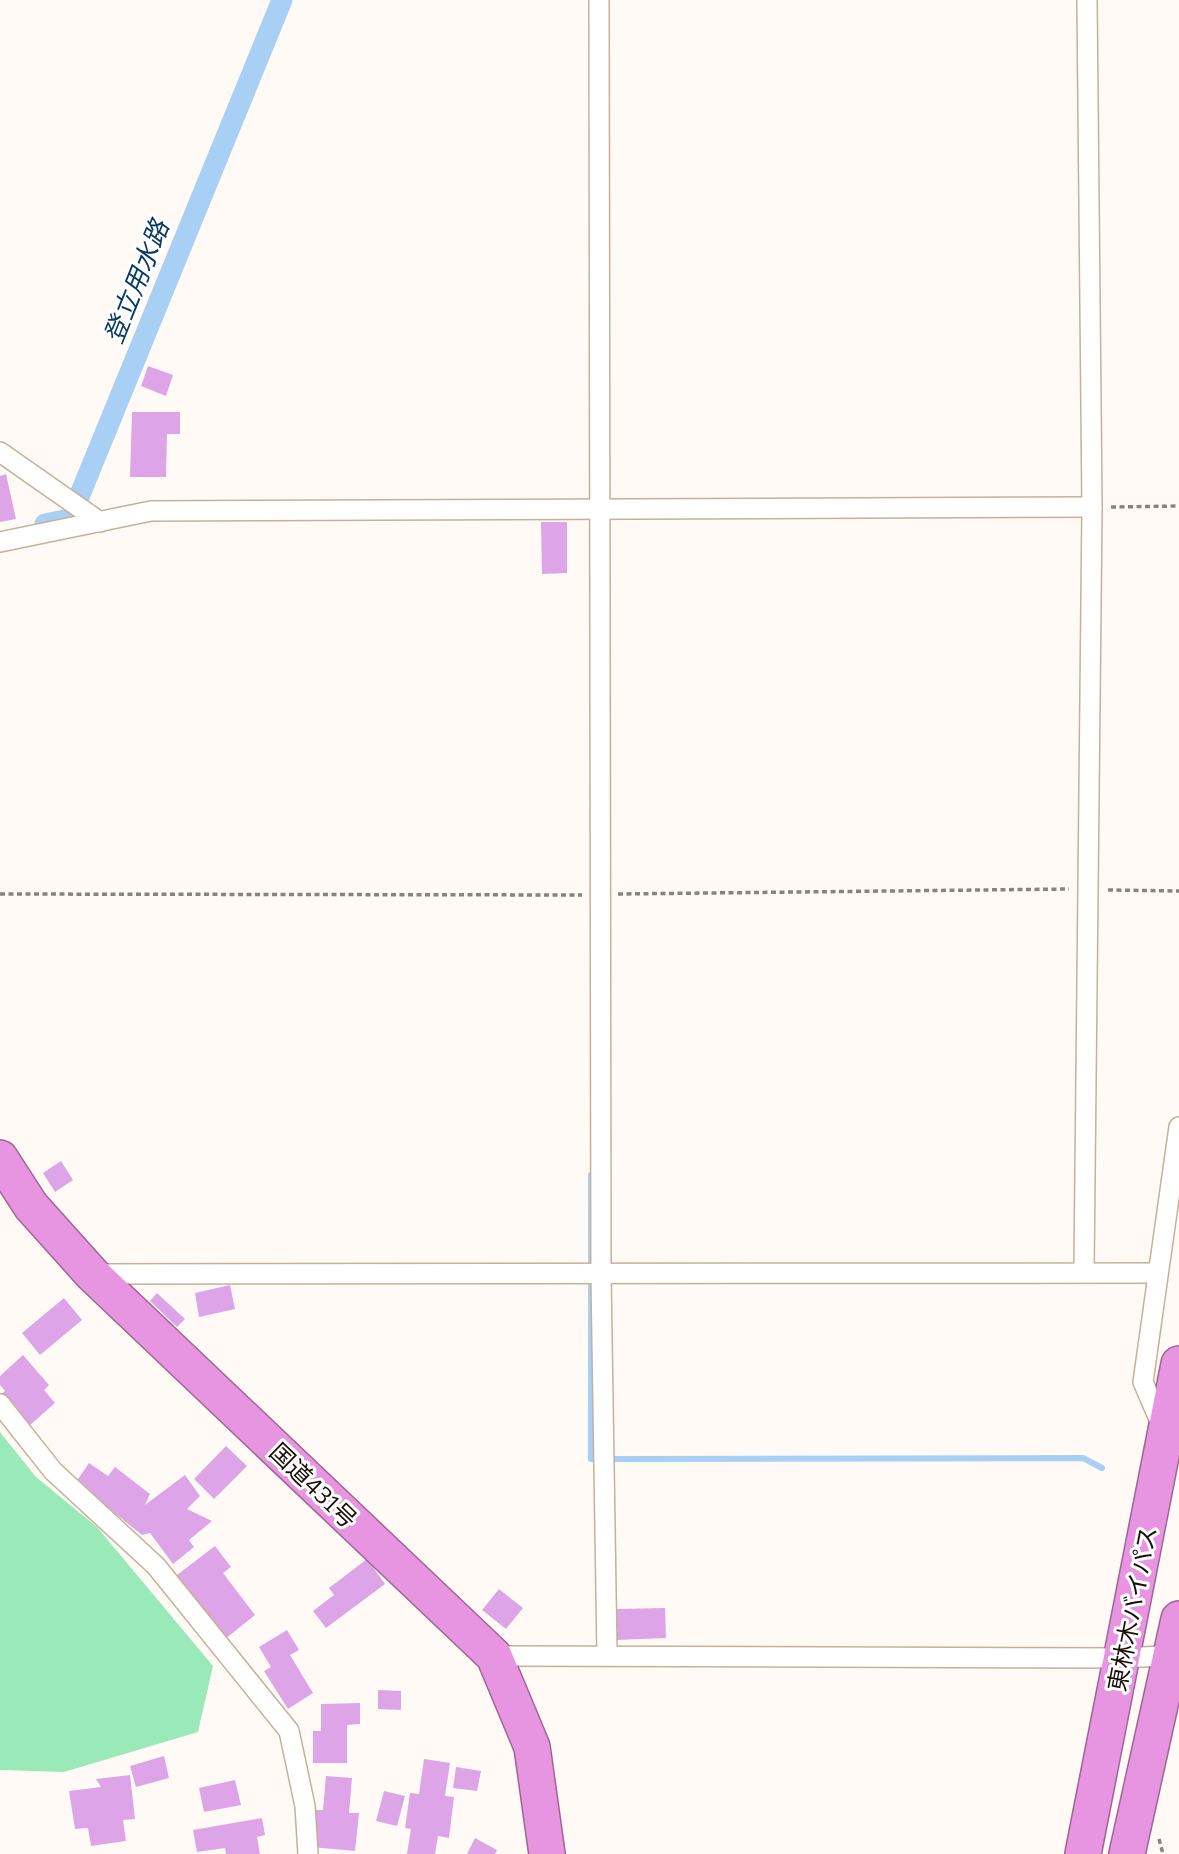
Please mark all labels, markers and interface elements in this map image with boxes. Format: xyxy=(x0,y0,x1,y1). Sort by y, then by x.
water label: 登立用水路 xyxy=(98,214,176,348)
street label: 国道431号 xyxy=(264,1438,362,1534)
street label: 東林木バイパス xyxy=(1103,1524,1163,1694)

